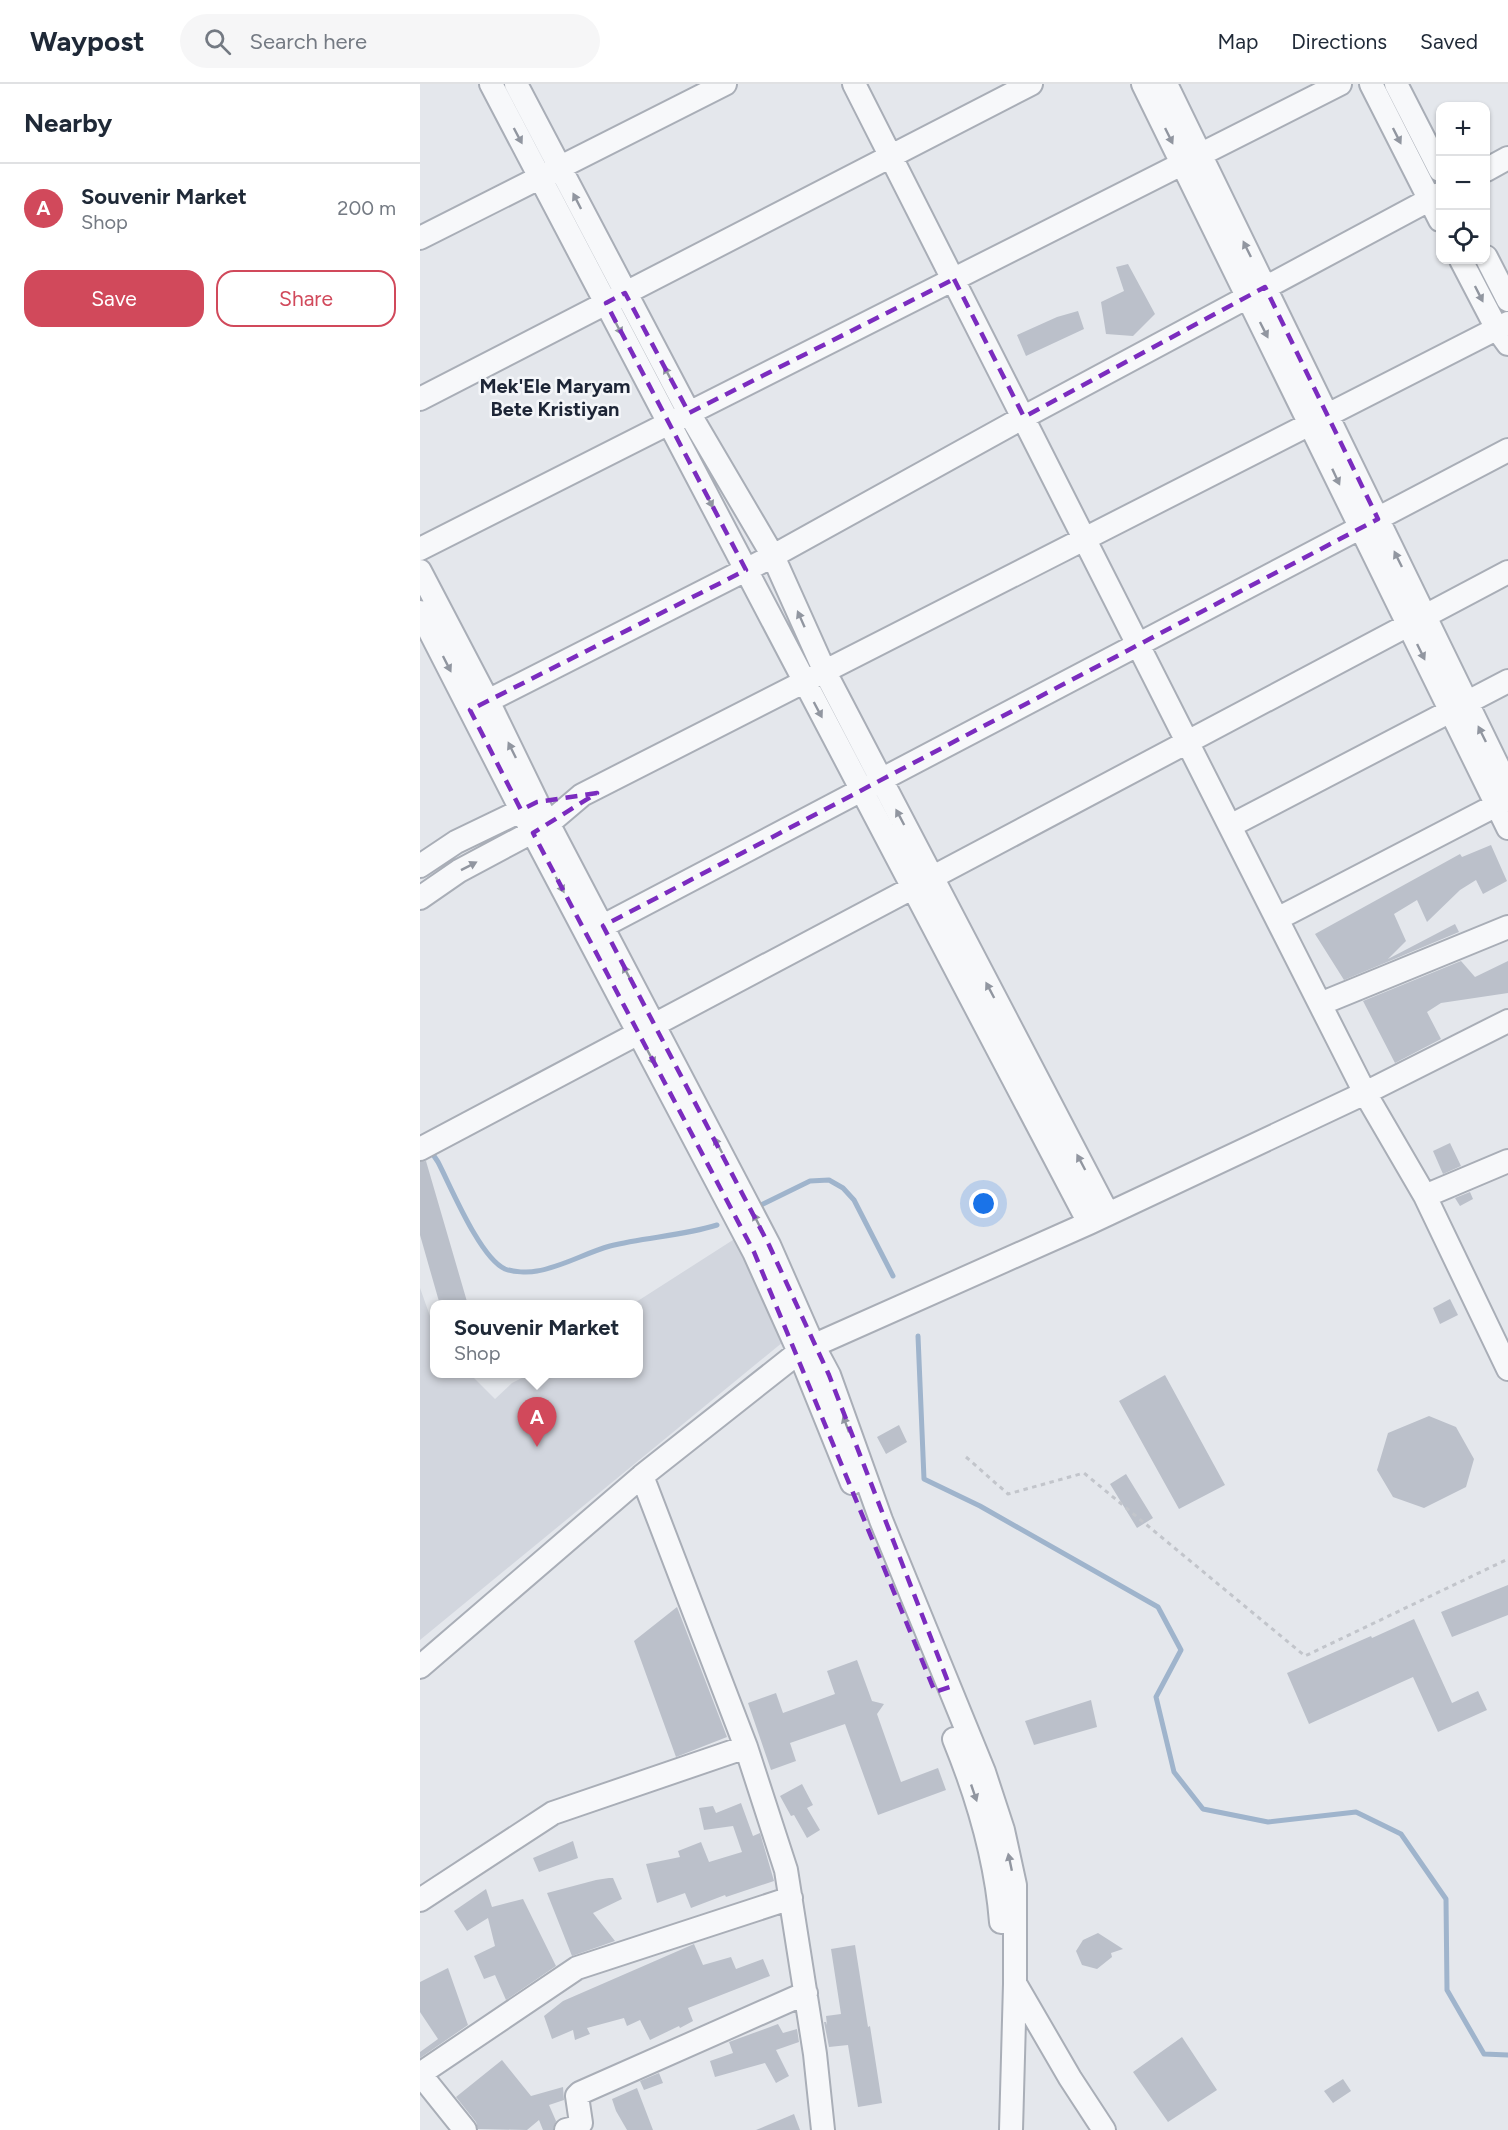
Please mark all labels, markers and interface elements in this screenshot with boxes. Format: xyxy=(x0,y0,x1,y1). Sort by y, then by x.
search box xyxy=(180,14,600,68)
text: Waypost xyxy=(30,24,144,58)
icon: search xyxy=(201,25,234,58)
text: Search here xyxy=(249,28,367,55)
text: Map xyxy=(1217,29,1258,54)
text: Directions xyxy=(1291,29,1387,54)
text: Saved xyxy=(1420,29,1478,54)
map controls xyxy=(1436,102,1490,264)
button: + xyxy=(1436,102,1490,156)
text: Nearby xyxy=(24,107,112,139)
one-way arrow xyxy=(1392,127,1402,145)
one-way arrow xyxy=(513,128,523,145)
one-way arrow xyxy=(1164,128,1174,145)
button: − xyxy=(1436,156,1490,210)
text: Souvenir Market xyxy=(81,183,247,210)
one-way arrow xyxy=(573,192,583,210)
text: A xyxy=(36,196,51,220)
text: 200 m xyxy=(337,196,396,220)
text: Shop xyxy=(81,210,128,234)
button: locate xyxy=(1436,210,1490,264)
one-way arrow xyxy=(1242,241,1251,258)
button: Save xyxy=(24,270,204,327)
button: Share xyxy=(216,270,396,327)
one-way arrow xyxy=(1474,286,1484,303)
one-way arrow xyxy=(613,318,623,336)
one-way arrow xyxy=(1259,322,1269,339)
one-way arrow xyxy=(663,365,673,382)
district label: Mek'Ele Maryam Bete Kristiyan xyxy=(479,374,631,421)
one-way arrow xyxy=(1332,468,1341,485)
one-way arrow xyxy=(704,491,714,508)
one-way arrow xyxy=(1393,550,1402,567)
one-way arrow xyxy=(796,609,806,627)
one-way arrow xyxy=(1416,643,1426,661)
one-way arrow xyxy=(442,656,451,673)
one-way arrow xyxy=(813,701,823,719)
one-way arrow xyxy=(1478,726,1487,743)
one-way arrow xyxy=(507,741,516,758)
one-way arrow xyxy=(895,808,905,826)
one-way arrow xyxy=(461,861,478,871)
one-way arrow xyxy=(555,877,565,894)
one-way arrow xyxy=(622,964,632,981)
one-way arrow xyxy=(985,981,995,998)
one-way arrow xyxy=(646,1049,656,1066)
one-way arrow xyxy=(713,1136,723,1153)
one-way arrow xyxy=(1076,1154,1086,1171)
your location xyxy=(969,1189,998,1218)
one-way arrow xyxy=(753,1212,762,1229)
popup xyxy=(430,1300,643,1378)
text: Souvenir Market xyxy=(454,1314,619,1341)
text: Shop xyxy=(454,1341,501,1365)
pin: A xyxy=(518,1398,556,1447)
one-way arrow xyxy=(841,1415,851,1433)
one-way arrow xyxy=(969,1784,979,1802)
one-way arrow xyxy=(1005,1852,1014,1871)

